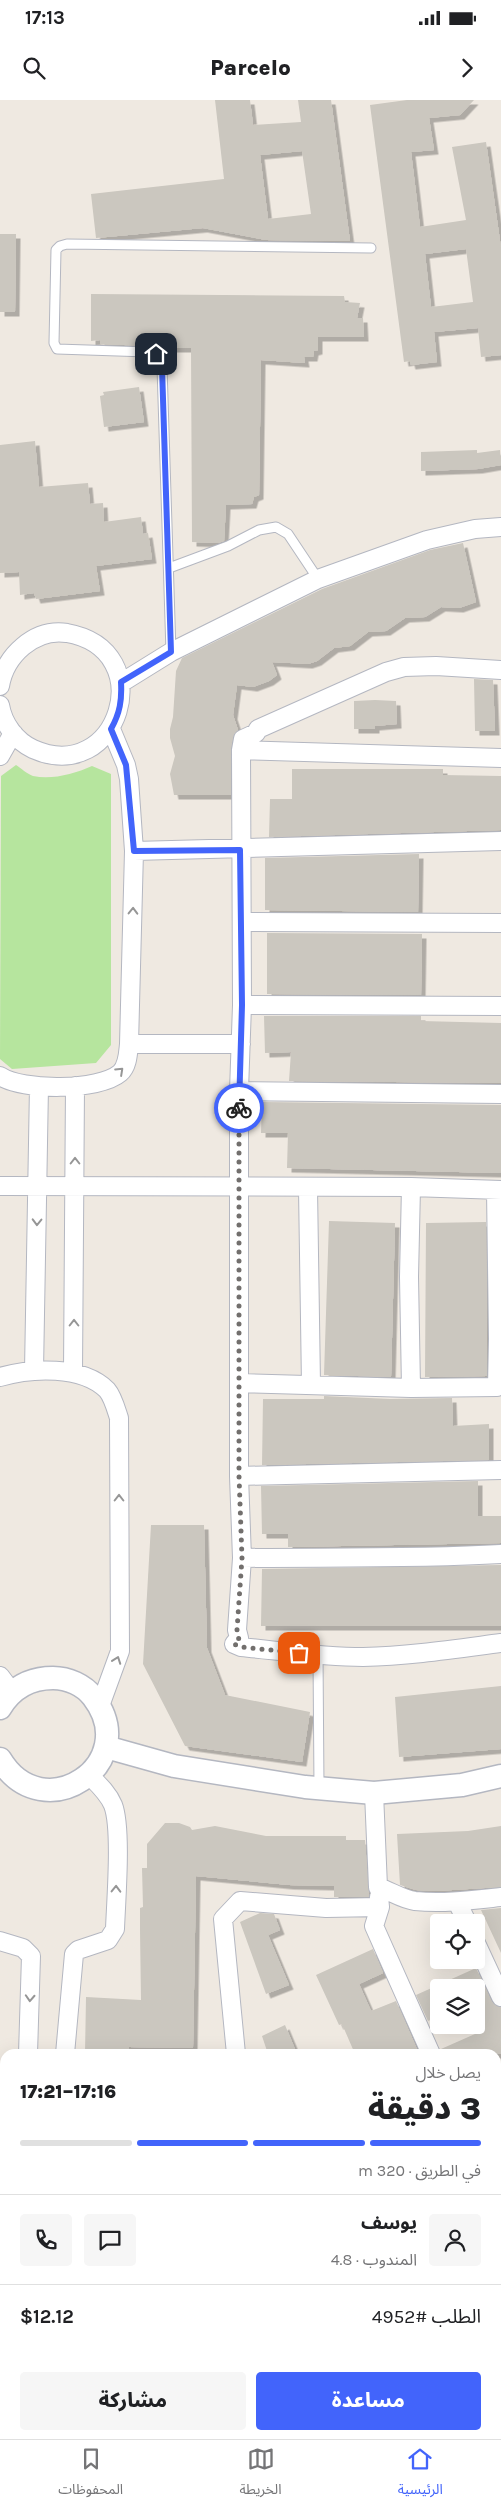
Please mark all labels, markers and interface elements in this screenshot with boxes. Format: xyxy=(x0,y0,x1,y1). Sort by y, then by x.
text: 17:13 xyxy=(25,7,65,29)
icon: search xyxy=(20,54,48,82)
icon: forward xyxy=(453,54,481,82)
text: Parcelo xyxy=(210,55,291,81)
pin xyxy=(135,333,177,375)
icon: home xyxy=(142,340,170,368)
one-way arrow xyxy=(127,907,138,915)
one-way arrow xyxy=(114,1067,123,1076)
courier xyxy=(214,1083,264,1133)
icon: bike xyxy=(225,1094,253,1122)
one-way arrow xyxy=(70,1157,80,1164)
one-way arrow xyxy=(32,1219,42,1227)
one-way arrow xyxy=(69,1319,79,1327)
one-way arrow xyxy=(114,1494,124,1502)
pin xyxy=(278,1632,320,1674)
icon: bag xyxy=(285,1639,313,1667)
one-way arrow xyxy=(111,1656,121,1665)
one-way arrow xyxy=(111,1884,121,1892)
map controls xyxy=(430,1914,485,2034)
button: locate xyxy=(430,1914,485,1969)
button: layers xyxy=(430,1979,485,2034)
one-way arrow xyxy=(25,1994,36,2002)
text: يصل خلال xyxy=(415,2063,481,2082)
text: 17:16–17:21 xyxy=(20,2081,116,2103)
text: 3 دقيقة xyxy=(368,2090,481,2127)
text: في الطريق · 320 m xyxy=(358,2161,481,2180)
text: يوسف xyxy=(361,2212,417,2234)
button: phone xyxy=(20,2214,72,2266)
button: chat xyxy=(84,2214,136,2266)
button: person xyxy=(429,2214,481,2266)
text: المندوب · 4.8 xyxy=(331,2250,417,2269)
text: $12.12 xyxy=(20,2306,74,2328)
text: الطلب #4952 xyxy=(372,2306,481,2328)
button: مشاركة xyxy=(20,2372,246,2430)
button: مساعدة xyxy=(256,2372,481,2430)
tab: المحفوظات xyxy=(58,2445,123,2504)
tab: الخريطة xyxy=(240,2445,281,2504)
tab: الرئيسية xyxy=(398,2445,443,2504)

